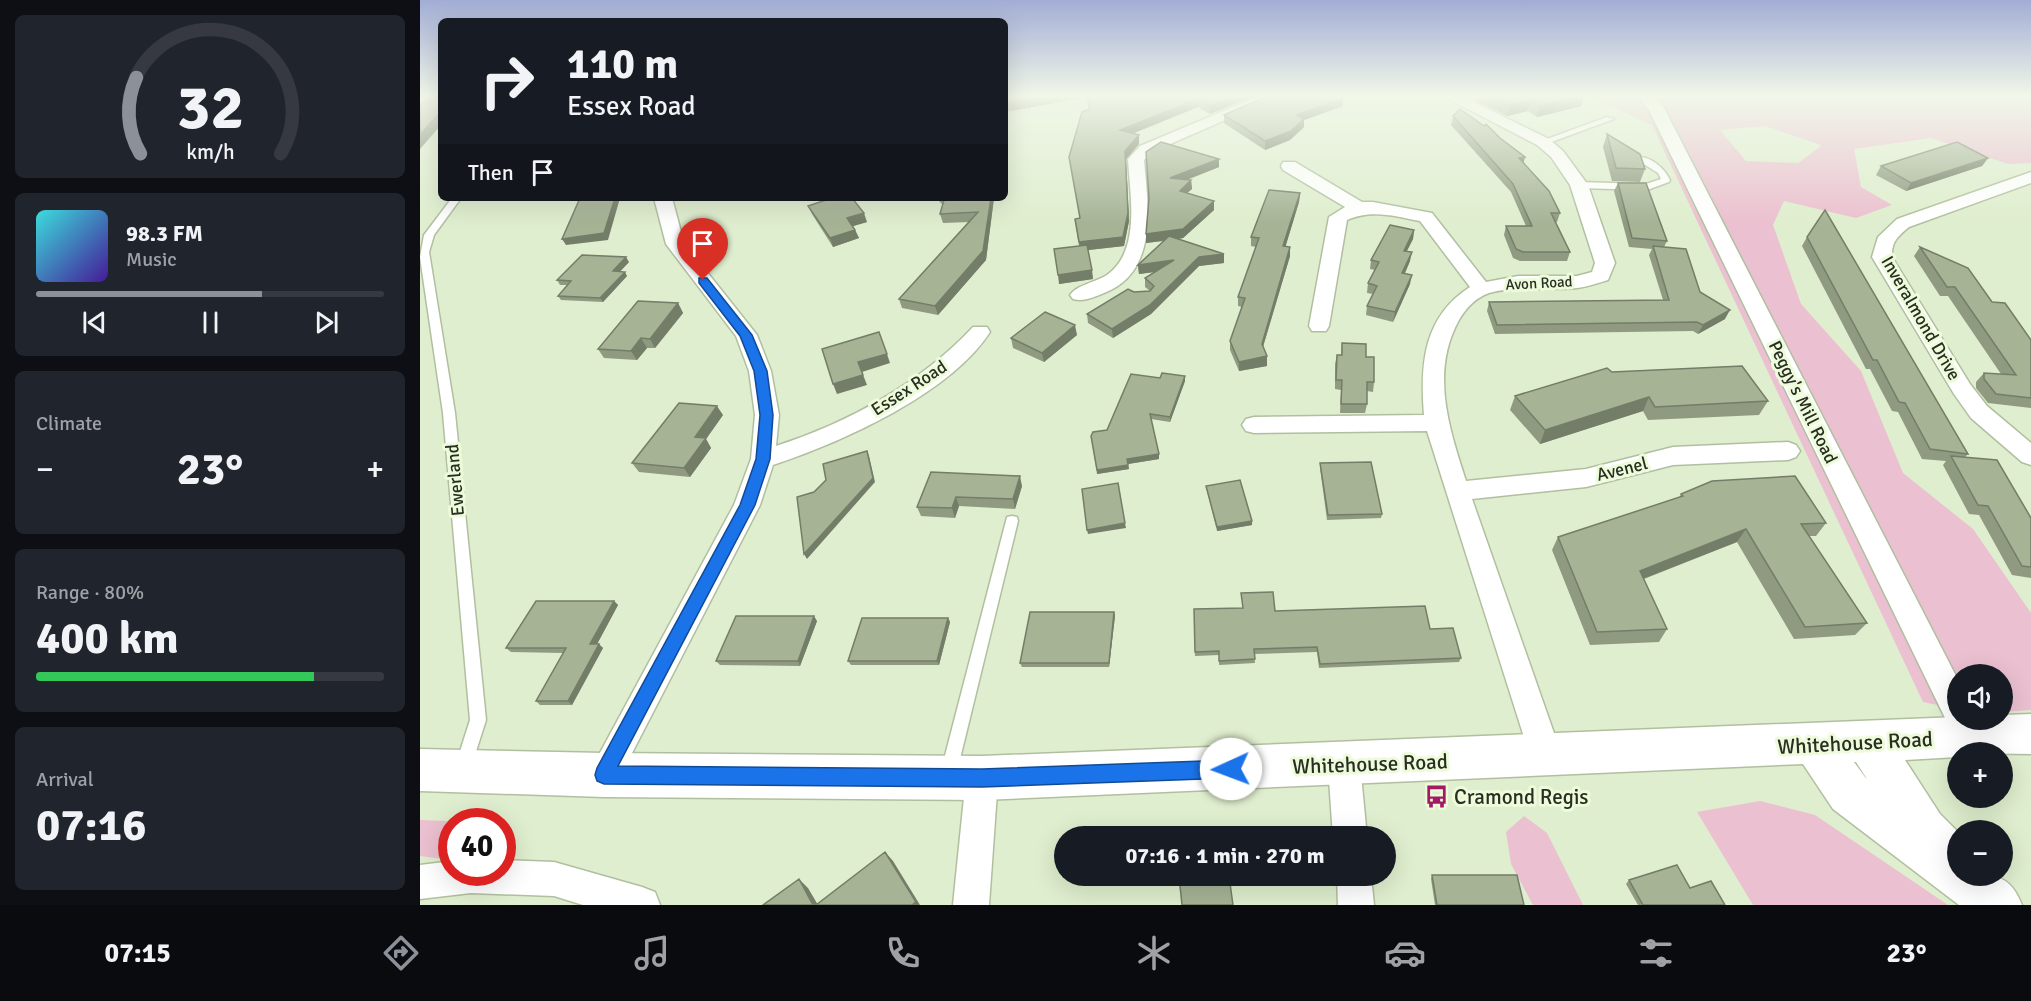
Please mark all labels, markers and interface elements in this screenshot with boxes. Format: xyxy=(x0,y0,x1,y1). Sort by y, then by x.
text: 110 m xyxy=(567,39,678,90)
icon: right xyxy=(468,42,546,120)
text: 32 xyxy=(176,69,244,146)
text: Essex Road xyxy=(567,90,696,123)
text: km/h xyxy=(186,139,234,165)
icon: arrive xyxy=(526,156,559,189)
text: Then xyxy=(468,159,514,186)
pin xyxy=(677,218,728,280)
text: 98.3 FM xyxy=(126,220,203,247)
icon: arrive xyxy=(686,227,719,260)
text: Music xyxy=(126,247,177,272)
street label: Inveralmond Drive xyxy=(1876,252,1966,384)
street label: Avon Road xyxy=(1505,272,1573,294)
icon: previous xyxy=(78,306,111,339)
icon: pause xyxy=(194,306,227,339)
icon: next xyxy=(310,306,343,339)
street label: Peggy's Mill Road xyxy=(1764,337,1842,467)
street label: Essex Road xyxy=(867,355,951,421)
text: Climate xyxy=(36,411,102,436)
text: 23° xyxy=(177,442,243,497)
street label: Ewerland xyxy=(441,443,469,517)
text: − xyxy=(36,449,54,490)
text: + xyxy=(366,449,384,490)
street label: Avenel xyxy=(1594,452,1650,486)
text: Range · 80% xyxy=(36,580,144,605)
text: 400 km xyxy=(36,611,179,666)
map controls xyxy=(1947,664,2013,886)
button: sound xyxy=(1947,664,2013,730)
street label: Whitehouse Road xyxy=(1777,726,1933,760)
position arrow xyxy=(1199,737,1263,801)
button: + xyxy=(1947,742,2013,808)
street label: Whitehouse Road xyxy=(1292,748,1448,780)
text: Arrival xyxy=(36,767,94,792)
bus stop icon: Cramond Regis xyxy=(1423,784,1449,810)
place label: Cramond Regis xyxy=(1454,784,1589,810)
text: 07:16 xyxy=(36,798,146,853)
speed limit sign: 40 xyxy=(438,808,516,886)
button: − xyxy=(1947,820,2013,886)
text: 07:16 · 1 min · 270 m xyxy=(1125,842,1325,869)
icon: directions xyxy=(380,932,422,974)
icon: music xyxy=(631,932,673,974)
icon: phone xyxy=(882,932,924,974)
icon: climate xyxy=(1133,932,1175,974)
icon: car xyxy=(1384,932,1426,974)
icon: filters xyxy=(1635,932,1677,974)
text: 07:15 xyxy=(105,937,171,970)
text: 23° xyxy=(1886,937,1926,970)

